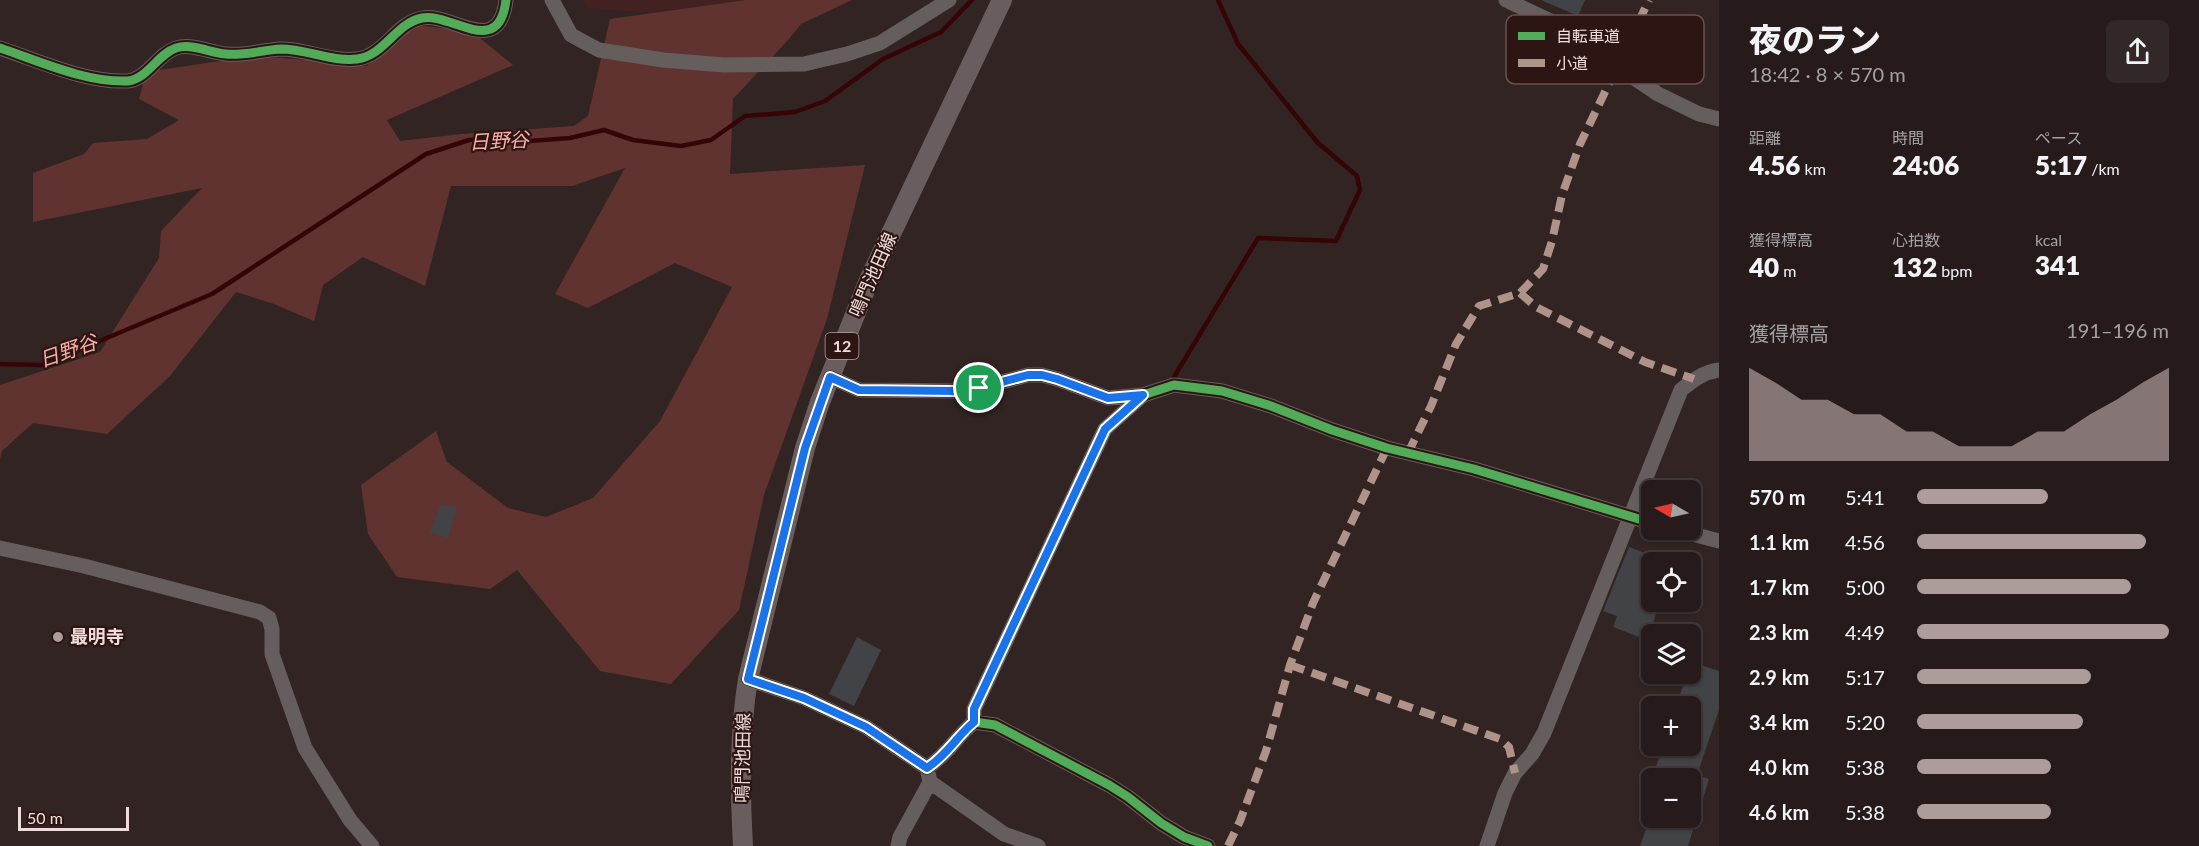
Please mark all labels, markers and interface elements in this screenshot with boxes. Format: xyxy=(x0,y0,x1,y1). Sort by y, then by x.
legend xyxy=(1506,15,1704,84)
text: 夜のラン xyxy=(1749,19,1881,59)
button: share xyxy=(2106,20,2169,83)
text: 自転車道 xyxy=(1556,26,1620,45)
text: 小道 xyxy=(1556,53,1588,72)
text: 18:42 · 8 × 570 m xyxy=(1749,62,1906,86)
water label: 日野谷 xyxy=(468,126,532,154)
text: 距離 xyxy=(1749,128,1781,147)
text: 時間 xyxy=(1892,128,1924,147)
text: ペース xyxy=(2035,128,2082,147)
text: 4.56 xyxy=(1749,149,1800,181)
text: 24:06 xyxy=(1892,149,1959,181)
text: 5:17 xyxy=(2035,149,2087,181)
text: km xyxy=(1800,159,1826,178)
text: /km xyxy=(2087,159,2120,178)
street label: 鳴門池田線 xyxy=(844,229,900,320)
text: 獲得標高 xyxy=(1749,230,1813,249)
text: 心拍数 xyxy=(1892,230,1940,249)
text: kcal xyxy=(2035,230,2062,249)
text: 341 xyxy=(2035,249,2080,281)
text: 40 xyxy=(1749,251,1779,283)
text: 132 xyxy=(1892,251,1937,283)
text: m xyxy=(1779,261,1796,280)
text: bpm xyxy=(1937,261,1972,280)
text: 191–196 m xyxy=(2066,318,2169,342)
text: 獲得標高 xyxy=(1749,321,1829,345)
water label: 日野谷 xyxy=(35,328,102,371)
road number: 12 xyxy=(826,333,858,359)
pin xyxy=(953,362,1004,413)
icon: arrive xyxy=(962,371,995,404)
north arrow xyxy=(1641,480,1701,540)
map controls xyxy=(1641,480,1701,828)
text: 570 m xyxy=(1749,485,1805,509)
text: 5:41 xyxy=(1845,485,1885,509)
text: 1.1 km xyxy=(1749,530,1809,554)
text: 4:56 xyxy=(1845,530,1885,554)
button: locate xyxy=(1641,552,1701,612)
text: 1.7 km xyxy=(1749,575,1809,599)
text: 5:00 xyxy=(1845,575,1885,599)
text: 2.3 km xyxy=(1749,620,1809,644)
text: 4:49 xyxy=(1845,620,1885,644)
button: layers xyxy=(1641,624,1701,684)
place label: 最明寺 xyxy=(70,625,124,647)
marker: 最明寺 xyxy=(51,630,65,644)
text: 2.9 km xyxy=(1749,665,1809,689)
text: 5:17 xyxy=(1845,665,1885,689)
button: + xyxy=(1641,696,1701,756)
text: 3.4 km xyxy=(1749,710,1809,734)
text: 5:20 xyxy=(1845,710,1885,734)
street label: 鳴門池田線 xyxy=(730,713,754,803)
text: 4.0 km xyxy=(1749,755,1809,779)
text: 5:38 xyxy=(1845,755,1885,779)
button: − xyxy=(1641,768,1701,828)
text: 4.6 km xyxy=(1749,800,1809,824)
text: 5:38 xyxy=(1845,800,1885,824)
scale bar xyxy=(18,804,129,832)
text: 50 m xyxy=(27,808,63,827)

